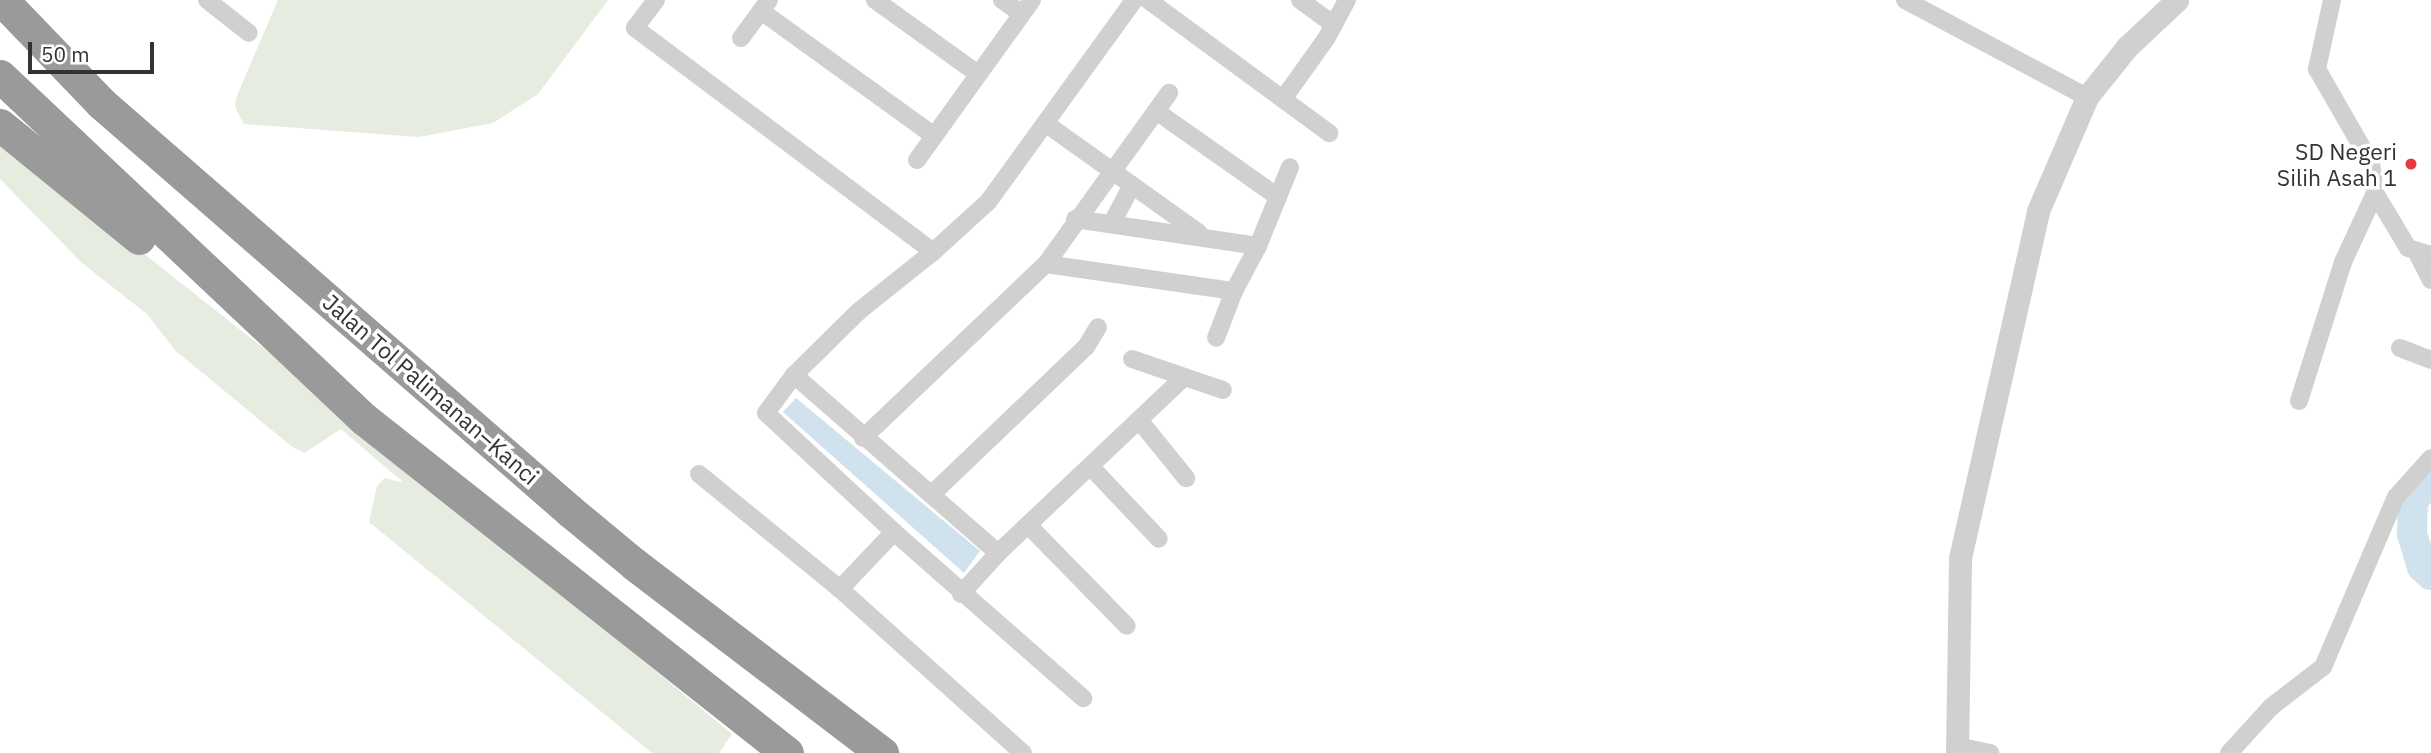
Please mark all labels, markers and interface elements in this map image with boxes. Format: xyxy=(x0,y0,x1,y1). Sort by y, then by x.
scale bar xyxy=(32,28,158,72)
text: 50 m xyxy=(41,40,90,68)
place label: SD Negeri Silih Asah 1 xyxy=(2277,137,2397,191)
marker: SD Negeri Silih Asah 1 xyxy=(2403,156,2419,172)
street label: Jalan Tol Palimanan–Kanci xyxy=(318,288,544,490)

